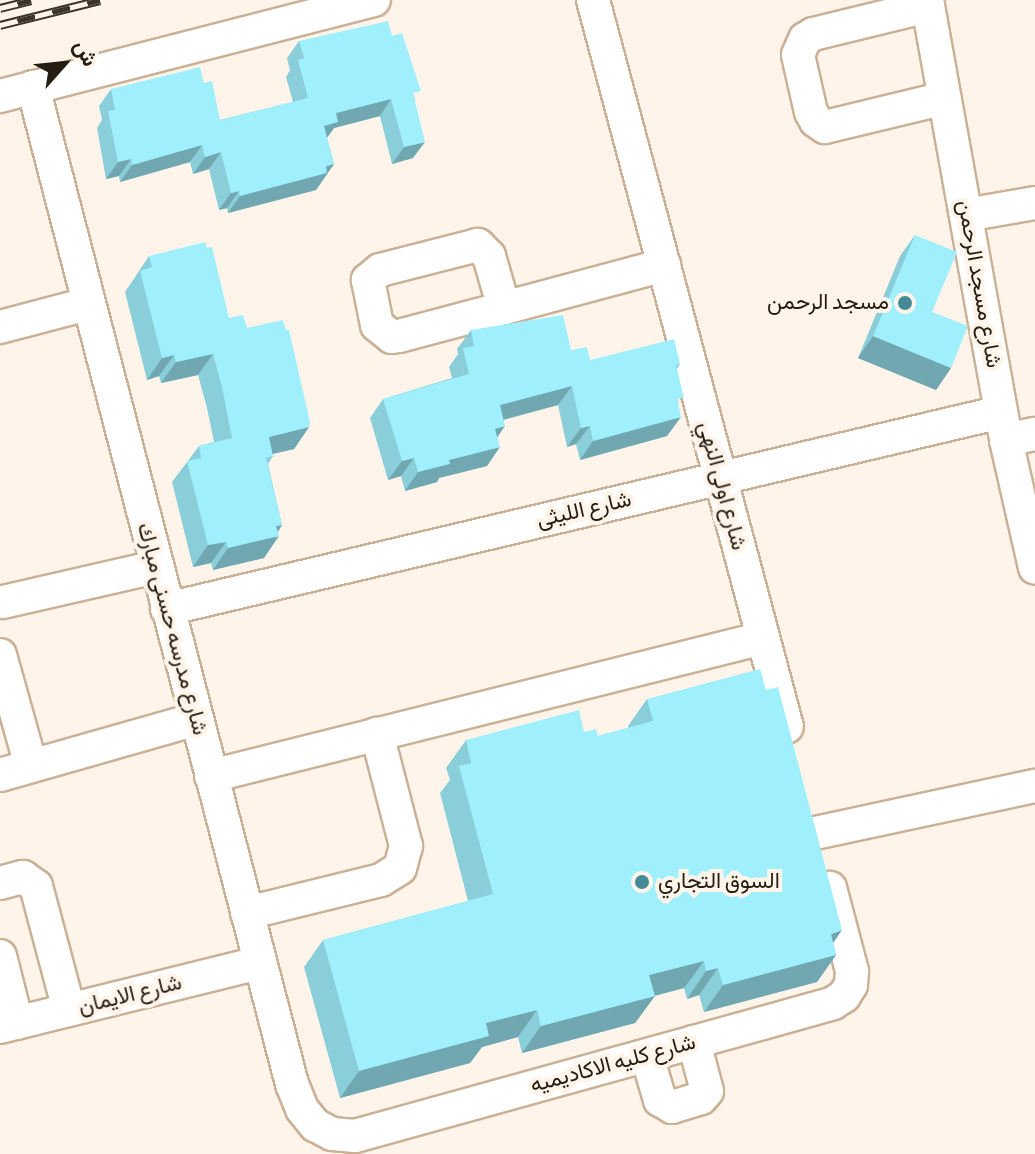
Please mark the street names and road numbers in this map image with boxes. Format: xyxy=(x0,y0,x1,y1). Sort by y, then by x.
street label: شارع مسجد الرحمن xyxy=(951,198,1007,370)
street label: شارع اولى النهي xyxy=(692,419,752,553)
street label: شارع الليثى xyxy=(534,486,634,534)
street label: شارع مدرسه حسنى مبارك xyxy=(131,520,213,738)
street label: شارع الايمان xyxy=(76,969,184,1021)
street label: شارع كليه الاكاديميه xyxy=(527,1029,699,1099)

